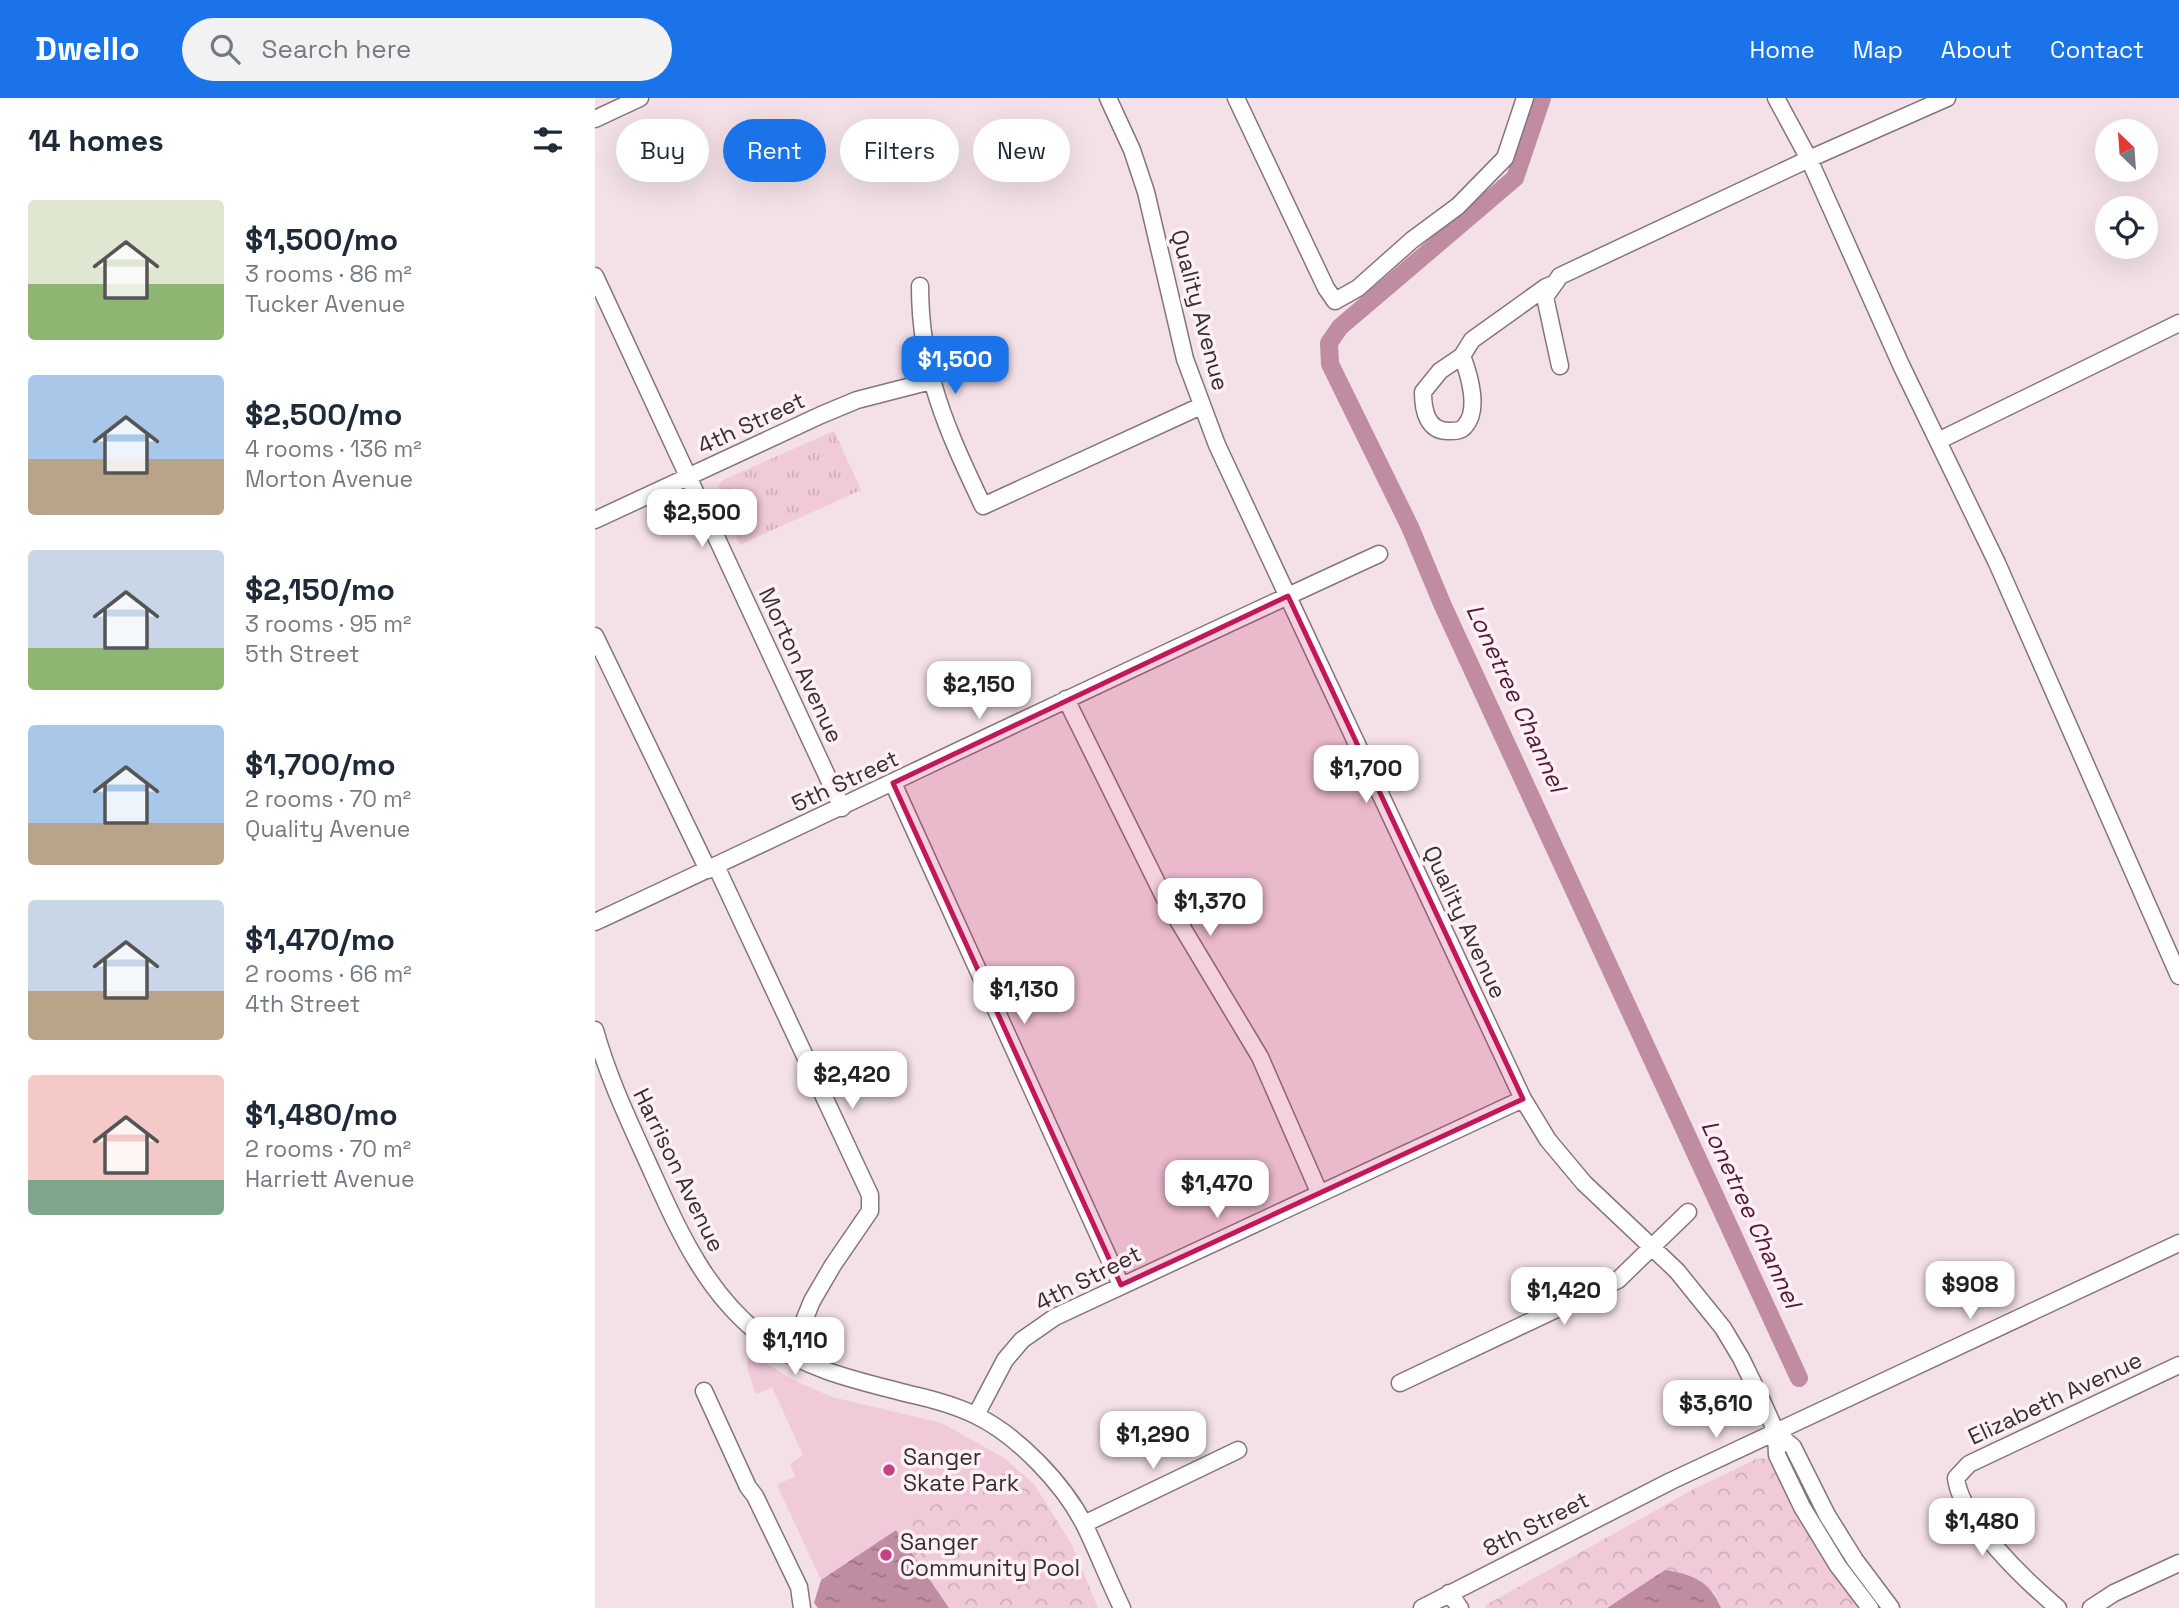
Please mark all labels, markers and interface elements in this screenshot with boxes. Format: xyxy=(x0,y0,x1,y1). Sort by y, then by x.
search box xyxy=(182,18,672,81)
text: Dwello xyxy=(35,28,140,70)
icon: search xyxy=(206,30,244,68)
text: Search here xyxy=(262,32,411,66)
text: Home xyxy=(1749,34,1815,65)
text: Map xyxy=(1853,34,1903,65)
text: About xyxy=(1941,34,2012,65)
text: Contact xyxy=(2050,34,2144,65)
chip: Buy xyxy=(616,119,709,182)
chip: Rent xyxy=(723,119,826,182)
chip: Filters xyxy=(840,119,959,182)
chip: New xyxy=(973,119,1070,182)
north arrow xyxy=(2095,119,2158,182)
map controls xyxy=(2095,119,2158,259)
text: 14 homes xyxy=(28,121,164,160)
icon: filters xyxy=(529,121,567,159)
button: locate xyxy=(2095,196,2158,259)
text: $1,500/mo xyxy=(245,220,398,259)
street label: Quality Avenue xyxy=(1164,226,1236,394)
icon: home xyxy=(84,228,168,312)
text: 3 rooms · 86 m² xyxy=(245,259,412,289)
text: Tucker Avenue xyxy=(245,289,405,319)
pin: $1,500 xyxy=(898,336,1012,396)
text: $1,500 xyxy=(918,344,992,374)
street label: 4th Street xyxy=(692,385,810,461)
text: $2,500/mo xyxy=(245,395,402,434)
icon: home xyxy=(84,403,168,487)
text: 4 rooms · 136 m² xyxy=(245,434,422,464)
text: Morton Avenue xyxy=(245,464,413,494)
pin: $2,500 xyxy=(645,490,759,549)
text: $2,500 xyxy=(663,497,741,527)
text: $2,150/mo xyxy=(245,570,395,609)
icon: home xyxy=(84,578,168,662)
street label: Morton Avenue xyxy=(752,582,850,748)
water label: Lonetree Channel xyxy=(1459,599,1575,800)
text: 3 rooms · 95 m² xyxy=(245,609,411,639)
text: 5th Street xyxy=(245,639,360,669)
pin: $2,150 xyxy=(922,662,1036,721)
text: $2,150 xyxy=(943,669,1015,699)
street label: 5th Street xyxy=(787,743,903,819)
text: $1,700/mo xyxy=(245,745,396,784)
pin: $1,700 xyxy=(1309,746,1423,805)
icon: home xyxy=(84,753,168,837)
text: $1,700 xyxy=(1330,753,1402,783)
text: 2 rooms · 70 m² xyxy=(245,784,411,814)
text: Quality Avenue xyxy=(245,814,410,844)
street label: Quality Avenue xyxy=(1416,841,1514,1003)
pin: $1,370 xyxy=(1153,878,1267,938)
text: $1,370 xyxy=(1174,886,1246,916)
text: $1,470/mo xyxy=(245,920,395,959)
icon: home xyxy=(84,928,168,1012)
text: 2 rooms · 66 m² xyxy=(245,959,412,989)
pin: $1,130 xyxy=(967,967,1081,1026)
text: $1,130 xyxy=(989,974,1059,1004)
text: 4th Street xyxy=(245,989,360,1019)
pin: $2,420 xyxy=(795,1052,909,1111)
text: $2,420 xyxy=(813,1059,891,1089)
street label: Harrison Avenue xyxy=(626,1083,732,1257)
text: $1,480/mo xyxy=(245,1095,398,1134)
icon: home xyxy=(84,1103,168,1187)
water label: Lonetree Channel xyxy=(1694,1115,1810,1316)
text: 2 rooms · 70 m² xyxy=(245,1134,411,1164)
pin: $1,470 xyxy=(1160,1160,1274,1220)
text: Harriett Avenue xyxy=(245,1164,415,1194)
text: $1,470 xyxy=(1181,1168,1253,1198)
street label: 4th Street xyxy=(1030,1238,1146,1318)
pin: $908 xyxy=(1929,1262,2011,1321)
pin: $1,420 xyxy=(1507,1268,1621,1327)
text: $908 xyxy=(1942,1269,1998,1299)
text: $1,420 xyxy=(1527,1275,1601,1305)
pin: $1,110 xyxy=(738,1318,852,1377)
text: $1,110 xyxy=(762,1325,828,1355)
street label: Elizabeth Avenue xyxy=(1963,1344,2147,1452)
pin: $3,610 xyxy=(1659,1380,1773,1440)
text: $3,610 xyxy=(1679,1388,1753,1418)
pin: $1,290 xyxy=(1096,1412,1210,1471)
text: $1,290 xyxy=(1116,1419,1190,1449)
place label: Sanger Skate Park xyxy=(903,1442,1019,1498)
marker: Sanger Skate Park xyxy=(881,1462,897,1478)
street label: 8th Street xyxy=(1478,1484,1594,1564)
pin: $1,480 xyxy=(1925,1498,2039,1558)
text: $1,480 xyxy=(1945,1506,2019,1536)
place label: Sanger Community Pool xyxy=(900,1527,1080,1583)
marker: Sanger Community Pool xyxy=(878,1547,894,1563)

